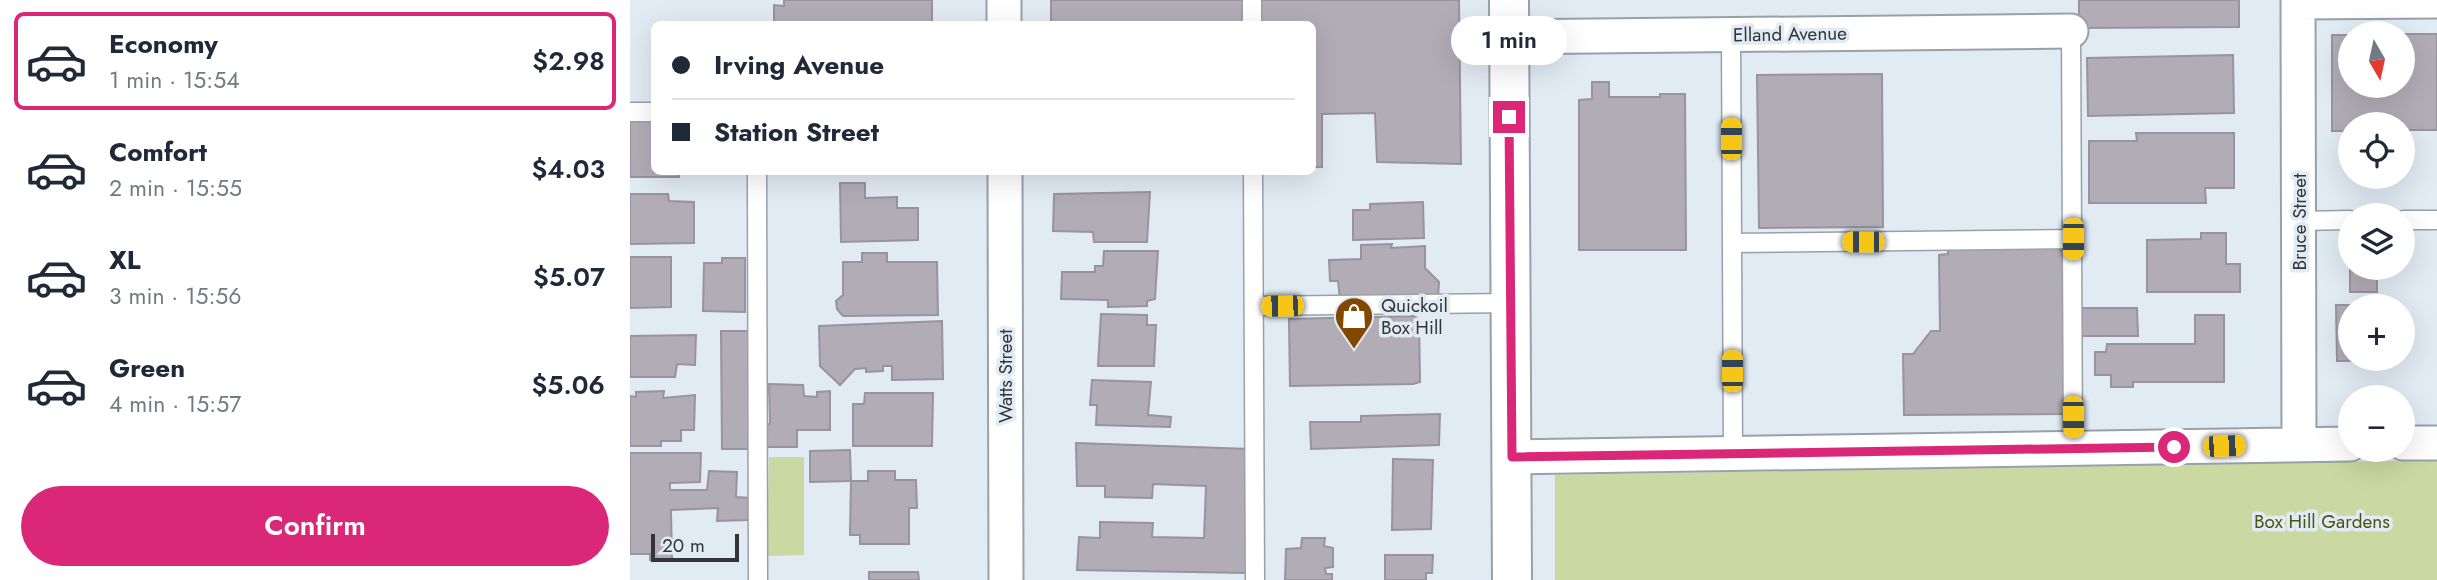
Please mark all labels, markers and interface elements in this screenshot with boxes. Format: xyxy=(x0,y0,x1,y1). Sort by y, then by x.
callout: 1 min xyxy=(1451,16,1567,64)
street label: Elland Avenue xyxy=(1733,20,1847,48)
north arrow xyxy=(2338,21,2415,98)
map controls xyxy=(2338,21,2415,462)
text: 1 min xyxy=(1481,23,1537,57)
text: Economy xyxy=(109,25,218,63)
icon: car xyxy=(25,30,88,93)
text: $2.98 xyxy=(532,42,605,80)
text: Irving Avenue xyxy=(714,46,884,84)
text: 1 min · 15:54 xyxy=(109,63,240,97)
route end xyxy=(1493,101,1525,133)
button: locate xyxy=(2338,112,2415,189)
text: Station Street xyxy=(714,113,879,151)
car xyxy=(1721,118,1742,160)
text: Comfort xyxy=(109,133,207,171)
icon: car xyxy=(25,138,88,201)
text: $4.03 xyxy=(532,150,605,188)
text: 2 min · 15:55 xyxy=(109,171,242,205)
street label: Bruce Street xyxy=(2286,173,2313,271)
button: layers xyxy=(2338,203,2415,280)
car xyxy=(2063,218,2084,260)
car xyxy=(1843,232,1885,253)
text: XL xyxy=(109,241,141,279)
icon: car xyxy=(25,246,88,309)
text: $5.07 xyxy=(533,258,605,296)
text: 3 min · 15:56 xyxy=(109,279,242,313)
place label: Quickoil Box Hill xyxy=(1381,292,1448,341)
button: + xyxy=(2338,294,2415,371)
car xyxy=(1261,295,1304,317)
shop icon: Quickoil Box Hill xyxy=(1333,295,1375,350)
street label: Watts Street xyxy=(992,329,1019,423)
text: Green xyxy=(109,349,185,387)
car xyxy=(1722,350,1743,392)
icon: car xyxy=(25,354,88,417)
text: $5.06 xyxy=(531,366,605,404)
button: − xyxy=(2338,385,2415,462)
text: 4 min · 15:57 xyxy=(109,387,241,421)
car xyxy=(2063,396,2084,438)
route start xyxy=(2158,431,2190,463)
car xyxy=(2203,435,2246,457)
button: Confirm xyxy=(21,486,609,566)
park label: Box Hill Gardens xyxy=(2254,508,2390,535)
scale bar xyxy=(651,531,738,563)
text: 20 m xyxy=(662,532,705,559)

